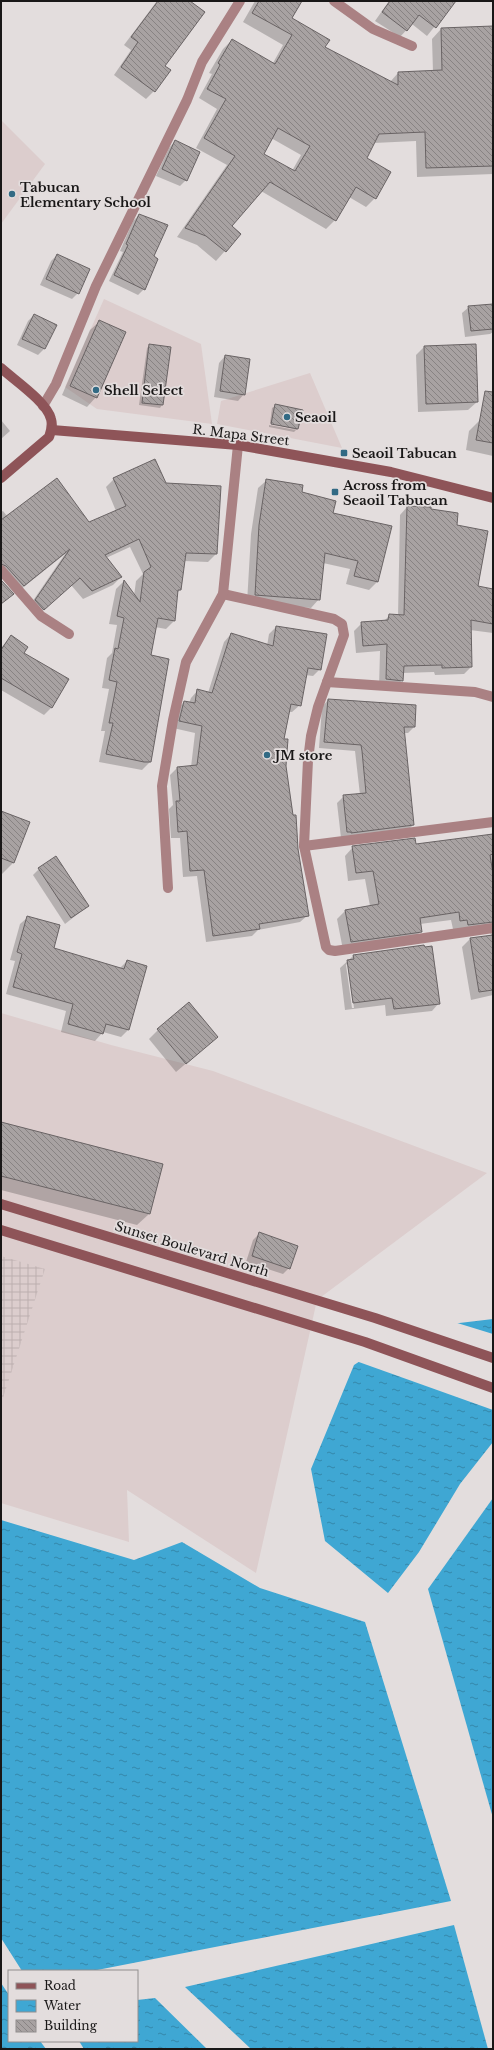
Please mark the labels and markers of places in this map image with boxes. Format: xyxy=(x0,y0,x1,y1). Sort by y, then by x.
place label: Tabucan Elementary School xyxy=(20,179,151,211)
marker: Tabucan Elementary School xyxy=(7,189,17,199)
place label: Shell Select xyxy=(104,382,183,399)
marker: Shell Select xyxy=(91,385,101,395)
place label: Seaoil xyxy=(295,409,337,426)
marker: Seaoil xyxy=(282,412,292,422)
place label: Seaoil Tabucan xyxy=(352,445,457,462)
marker: Seaoil Tabucan xyxy=(339,448,349,458)
place label: Across from Seaoil Tabucan xyxy=(342,477,448,509)
marker: Across from Seaoil Tabucan xyxy=(330,487,340,497)
place label: JM store xyxy=(272,747,333,764)
marker: JM store xyxy=(262,750,272,760)

